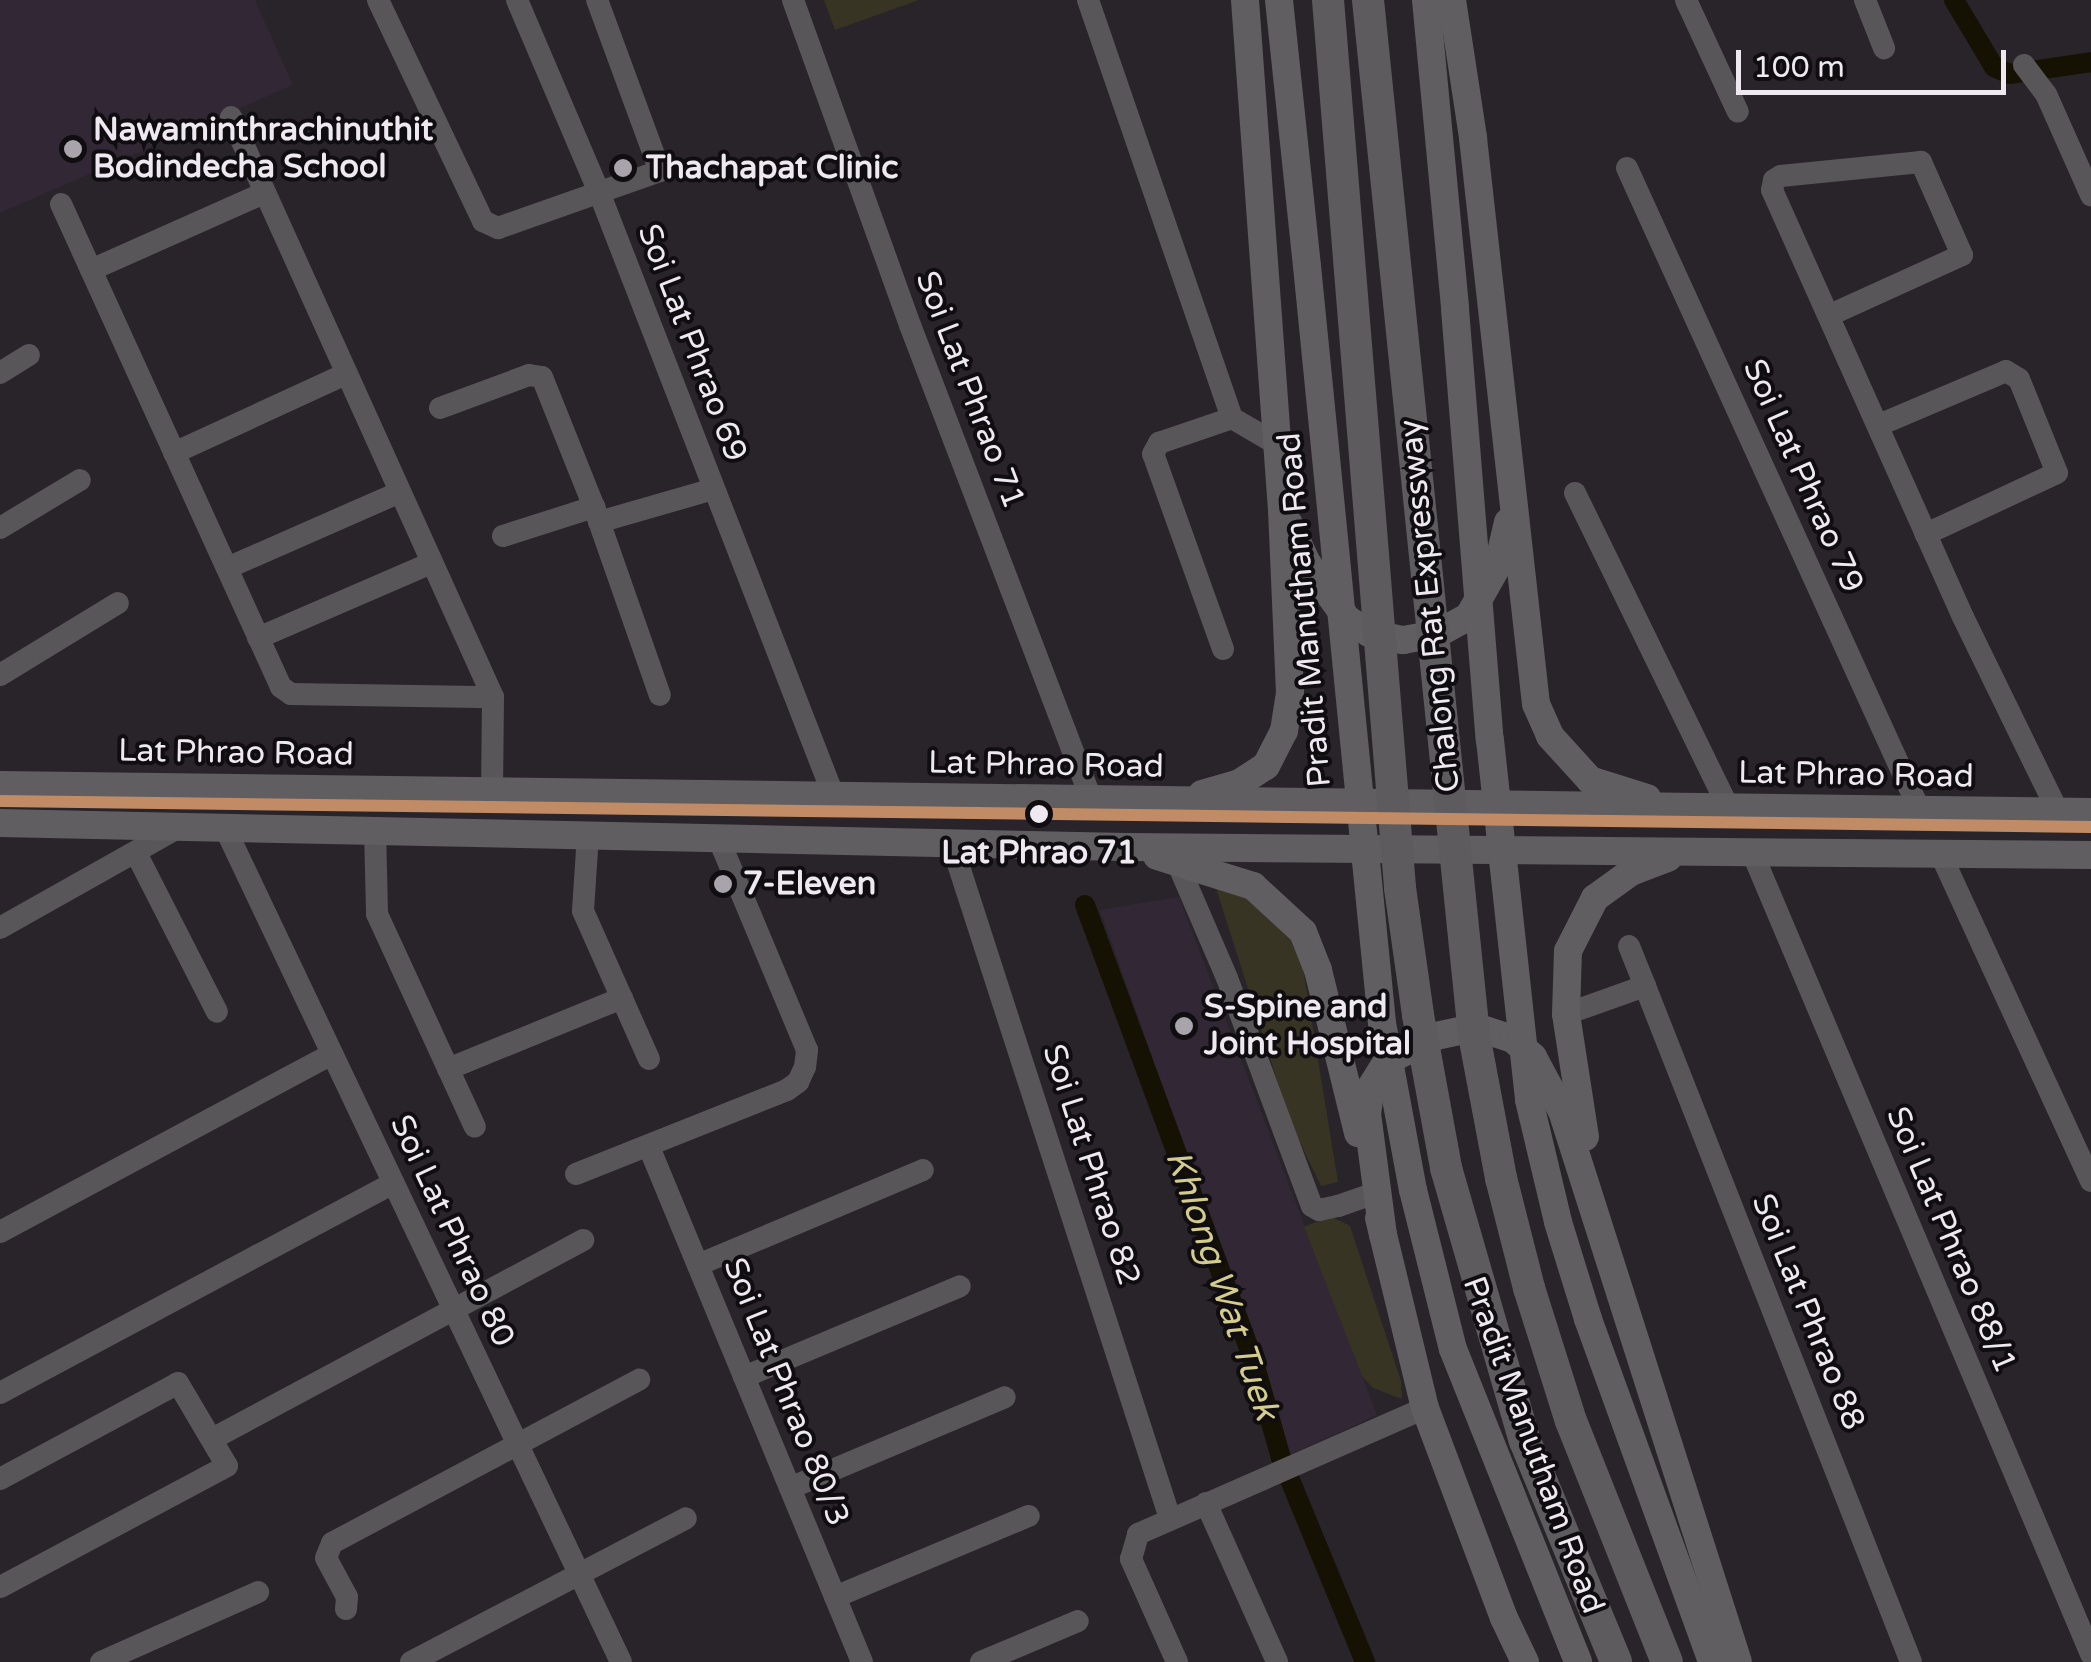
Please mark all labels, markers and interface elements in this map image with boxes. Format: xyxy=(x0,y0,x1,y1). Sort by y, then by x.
scale bar xyxy=(1741,30,2011,92)
text: 100 m xyxy=(1753,49,1845,86)
place label: Nawaminthrachinuthit Bodindecha School xyxy=(93,112,433,187)
marker: Nawaminthrachinuthit Bodindecha School xyxy=(62,138,84,160)
place label: Thachapat Clinic xyxy=(646,149,898,187)
marker: Thachapat Clinic xyxy=(610,155,636,181)
street label: Soi Lat Phrao 69 xyxy=(629,219,755,467)
street label: Soi Lat Phrao 71 xyxy=(907,266,1033,514)
street label: Soi Lat Phrao 79 xyxy=(1734,354,1872,598)
street label: Chalong Rat Expressway xyxy=(1391,418,1469,794)
street label: Pradit Manutham Road xyxy=(1270,431,1340,789)
street label: Lat Phrao Road xyxy=(118,732,354,774)
street label: Lat Phrao Road xyxy=(928,744,1164,786)
street label: Lat Phrao Road xyxy=(1738,754,1974,796)
marker: Lat Phrao 71 xyxy=(1024,799,1054,829)
place label: Lat Phrao 71 xyxy=(941,834,1137,872)
place label: 7-Eleven xyxy=(743,865,876,903)
marker: 7-Eleven xyxy=(712,873,734,895)
place label: S-Spine and Joint Hospital xyxy=(1204,989,1411,1064)
marker: S-Spine and Joint Hospital xyxy=(1173,1015,1195,1037)
street label: Soi Lat Phrao 82 xyxy=(1034,1040,1148,1290)
street label: Soi Lat Phrao 88/1 xyxy=(1878,1101,2024,1379)
street label: Soi Lat Phrao 80 xyxy=(382,1109,522,1353)
water label: Khlong Wat Tuek xyxy=(1156,1145,1288,1425)
street label: Soi Lat Phrao 88 xyxy=(1743,1188,1873,1436)
street label: Soi Lat Phrao 80/3 xyxy=(715,1253,857,1531)
street label: Pradit Manutham Road xyxy=(1454,1271,1612,1619)

